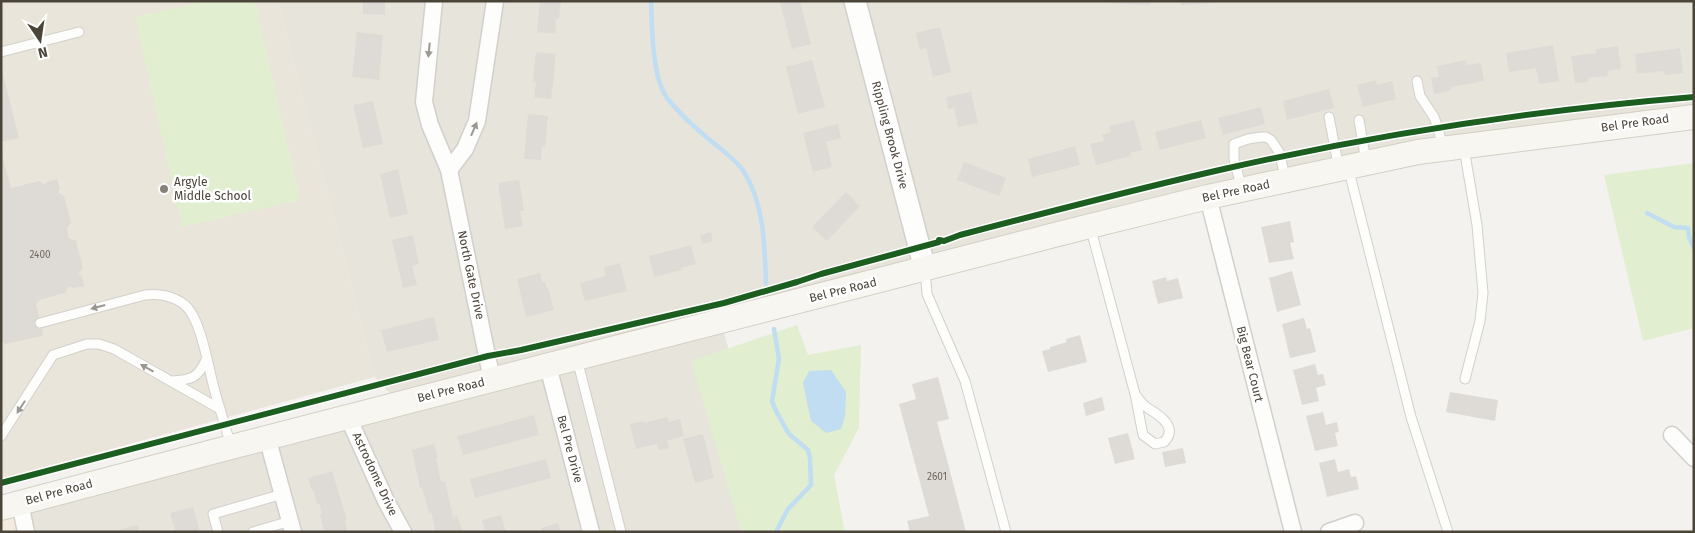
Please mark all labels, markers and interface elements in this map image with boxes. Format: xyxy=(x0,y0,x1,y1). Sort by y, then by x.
north arrow xyxy=(15,15,65,65)
one-way arrow xyxy=(425,42,433,58)
text: N xyxy=(36,43,49,62)
street label: Rippling Brook Drive xyxy=(869,79,911,191)
street label: Bel Pre Road xyxy=(1600,111,1670,135)
one-way arrow xyxy=(470,122,478,136)
place label: Argyle Middle School xyxy=(174,175,252,203)
street label: Bel Pre Road xyxy=(1201,177,1271,205)
marker: Argyle Middle School xyxy=(158,183,170,195)
street label: North Gate Drive xyxy=(455,229,487,321)
house number: 2400 xyxy=(29,249,51,261)
street label: Bel Pre Road xyxy=(808,275,878,305)
one-way arrow xyxy=(90,304,105,312)
street label: Big Bear Court xyxy=(1234,325,1266,404)
one-way arrow xyxy=(140,363,154,372)
street label: Bel Pre Road xyxy=(416,375,486,405)
one-way arrow xyxy=(16,400,25,413)
street label: Bel Pre Drive xyxy=(554,414,586,484)
street label: Astrodome Drive xyxy=(350,430,400,518)
house number: 2601 xyxy=(927,471,947,483)
street label: Bel Pre Road xyxy=(24,476,94,508)

